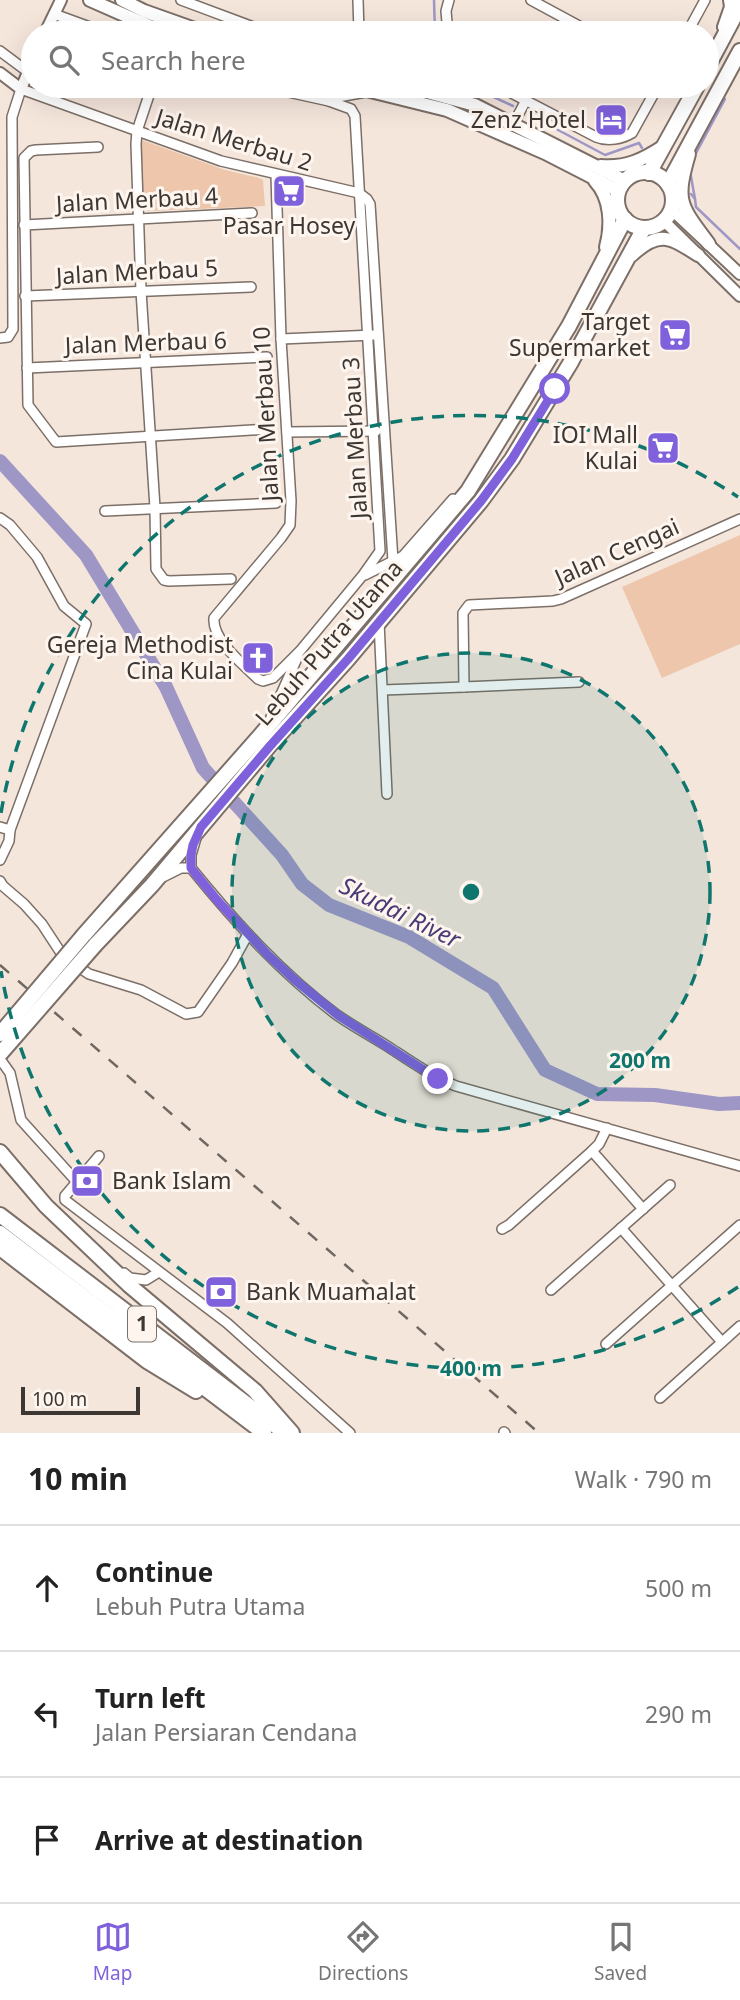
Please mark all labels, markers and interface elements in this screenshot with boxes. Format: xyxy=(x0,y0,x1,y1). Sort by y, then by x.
search box xyxy=(21,21,719,98)
icon: search xyxy=(45,41,83,79)
text: Search here xyxy=(101,42,246,78)
street label: Jalan Merbau 2 xyxy=(150,99,316,178)
hotel icon: Zenz Hotel xyxy=(592,101,630,139)
place label: Zenz Hotel xyxy=(471,103,586,135)
supermarket icon: Pasar Hosey xyxy=(270,172,308,210)
street label: Jalan Merbau 4 xyxy=(53,179,219,219)
place label: Pasar Hosey xyxy=(223,209,355,241)
street label: Jalan Merbau 5 xyxy=(53,251,219,291)
place label: Target Supermarket xyxy=(509,305,650,363)
supermarket icon: Target Supermarket xyxy=(656,316,694,354)
street label: Jalan Merbau 6 xyxy=(62,323,227,361)
street label: Jalan Merbau 10 xyxy=(244,326,286,504)
street label: Jalan Merbau 3 xyxy=(334,356,374,522)
route start xyxy=(539,373,570,404)
place label: IOI Mall Kulai xyxy=(553,418,638,476)
supermarket icon: IOI Mall Kulai xyxy=(644,429,682,467)
street label: Jalan Cengai xyxy=(548,509,684,594)
street label: Lebuh Putra Utama xyxy=(247,552,409,732)
place label: Gereja Methodist Cina Kulai xyxy=(47,628,233,686)
church icon: Gereja Methodist Cina Kulai xyxy=(239,639,277,677)
water label: Skudai River xyxy=(335,868,468,956)
centre of rings xyxy=(459,880,483,904)
text: 200 m xyxy=(609,1046,671,1074)
route end xyxy=(422,1063,453,1094)
bank icon: Bank Islam xyxy=(68,1162,106,1200)
place label: Bank Islam xyxy=(112,1164,232,1196)
bank icon: Bank Muamalat xyxy=(202,1273,240,1311)
place label: Bank Muamalat xyxy=(246,1275,416,1307)
road number: 1 xyxy=(128,1306,156,1342)
text: 400 m xyxy=(440,1354,502,1382)
scale bar xyxy=(21,1384,140,1416)
text: 100 m xyxy=(32,1386,87,1412)
text: 10 min xyxy=(28,1458,128,1499)
text: Walk · 790 m xyxy=(575,1463,712,1495)
text: Continue xyxy=(95,1554,213,1590)
icon: ahead xyxy=(28,1569,66,1607)
text: 500 m xyxy=(645,1572,712,1604)
text: Lebuh Putra Utama xyxy=(95,1590,305,1622)
text: Turn left xyxy=(95,1680,206,1716)
icon: left xyxy=(28,1695,66,1733)
text: 290 m xyxy=(645,1698,712,1730)
text: Jalan Persiaran Cendana xyxy=(95,1716,357,1748)
icon: arrive xyxy=(28,1821,66,1859)
text: Arrive at destination xyxy=(95,1822,364,1858)
tab: Map xyxy=(93,1918,132,1986)
tab: Directions xyxy=(318,1918,408,1986)
tab: Saved xyxy=(594,1918,647,1986)

